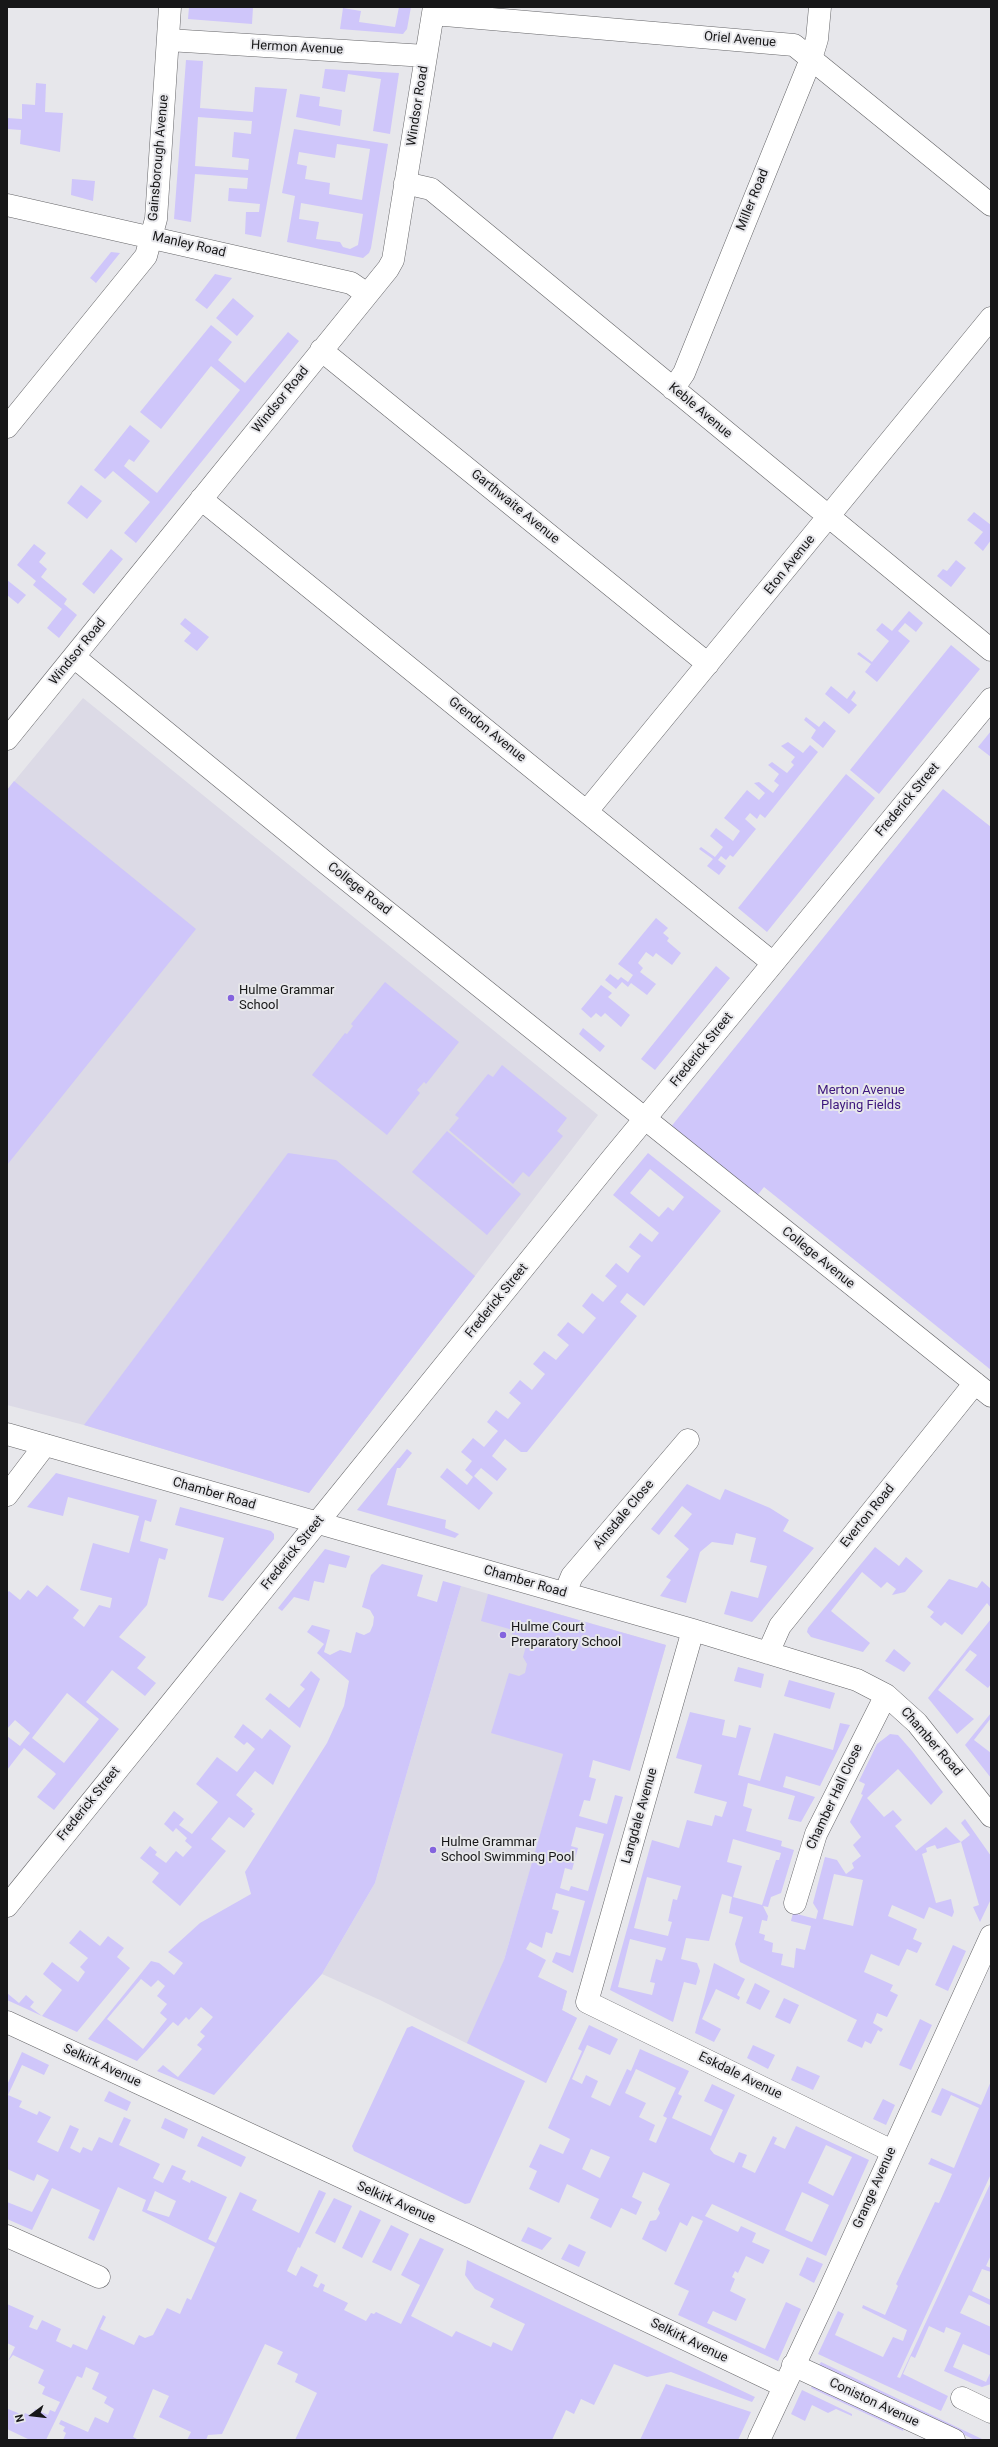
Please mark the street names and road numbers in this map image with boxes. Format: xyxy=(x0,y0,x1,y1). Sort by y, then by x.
street label: Oriel Avenue xyxy=(703,29,777,51)
street label: Hermon Avenue xyxy=(251,38,343,58)
street label: Windsor Road xyxy=(404,65,432,147)
street label: Gainsborough Avenue xyxy=(146,94,172,222)
street label: Miller Road xyxy=(734,167,772,233)
street label: Manley Road xyxy=(151,229,227,261)
street label: Windsor Road xyxy=(250,364,312,436)
street label: Keble Avenue xyxy=(665,380,735,442)
street label: Garthwaite Avenue xyxy=(468,467,562,547)
street label: Eton Avenue xyxy=(761,532,819,598)
street label: Windsor Road xyxy=(47,616,109,688)
street label: Grendon Avenue xyxy=(445,694,529,766)
street label: Frederick Street xyxy=(873,760,943,840)
street label: College Road xyxy=(324,859,394,919)
street label: Frederick Street xyxy=(667,1010,737,1090)
street label: College Avenue xyxy=(779,1224,857,1292)
street label: Frederick Street xyxy=(462,1261,532,1341)
street label: Chamber Road xyxy=(171,1475,257,1513)
street label: Ainsdale Close xyxy=(590,1477,658,1553)
street label: Everton Road xyxy=(838,1481,898,1551)
street label: Frederick Street xyxy=(258,1513,328,1593)
street label: Chamber Road xyxy=(482,1563,568,1601)
street label: Chamber Road xyxy=(897,1705,965,1779)
street label: Chamber Hall Close xyxy=(804,1742,866,1852)
street label: Frederick Street xyxy=(54,1764,124,1844)
street label: Langdale Avenue xyxy=(619,1766,661,1866)
street label: Selkirk Avenue xyxy=(61,2041,143,2091)
street label: Eskdale Avenue xyxy=(696,2049,784,2103)
street label: Grange Avenue xyxy=(850,2145,900,2231)
street label: Selkirk Avenue xyxy=(354,2179,438,2227)
street label: Selkirk Avenue xyxy=(648,2316,730,2366)
street label: Coniston Avenue xyxy=(827,2375,921,2431)

